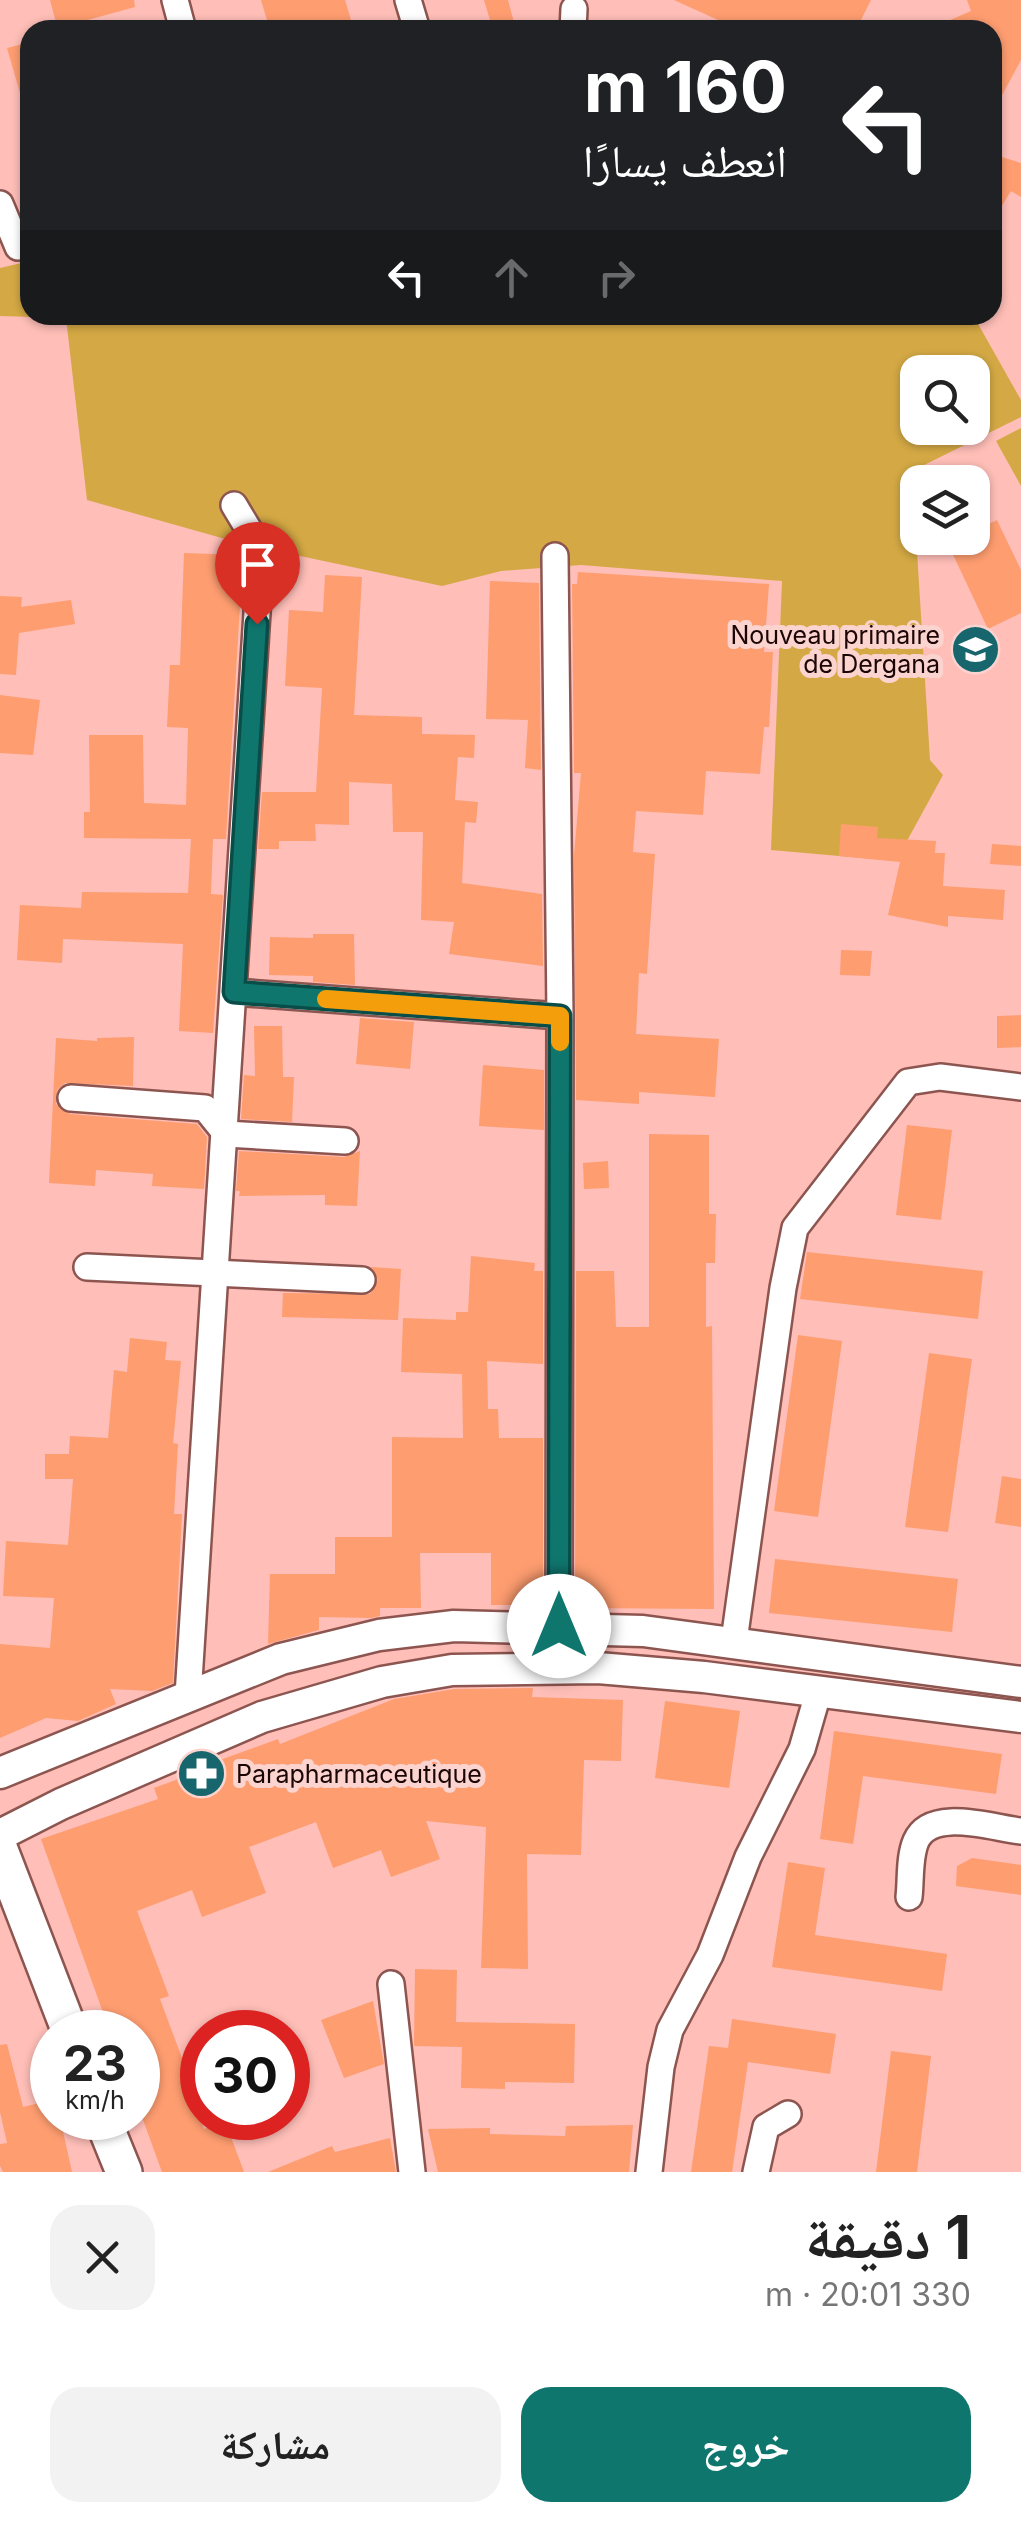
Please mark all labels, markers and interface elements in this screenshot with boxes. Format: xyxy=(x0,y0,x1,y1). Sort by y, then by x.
text: 160 m xyxy=(584,44,787,129)
icon: left xyxy=(822,60,952,190)
text: انعطف يسارًا xyxy=(583,133,787,188)
icon: left xyxy=(379,250,434,305)
icon: ahead xyxy=(484,250,539,305)
icon: right xyxy=(589,250,644,305)
map controls xyxy=(900,355,990,555)
button: search xyxy=(900,355,990,445)
button: layers xyxy=(900,465,990,555)
pin xyxy=(215,522,300,625)
icon: arrive xyxy=(230,537,285,592)
place label: Nouveau primaire de Dergana xyxy=(730,620,940,679)
school or university icon: Nouveau primaire de Dergana xyxy=(949,623,1001,675)
position arrow xyxy=(507,1574,611,1678)
pharmacy icon: Parapharmaceutique xyxy=(175,1748,227,1800)
place label: Parapharmaceutique xyxy=(236,1759,482,1789)
speed limit sign: 30 xyxy=(180,2010,310,2140)
text: 23 xyxy=(63,2033,127,2093)
text: km/h xyxy=(65,2085,125,2115)
text: 1 دقيقة xyxy=(805,2201,971,2273)
button: close xyxy=(50,2205,155,2310)
text: 330 m · 20:01 xyxy=(765,2275,971,2314)
button: مشاركة xyxy=(50,2387,501,2502)
button: خروج xyxy=(521,2387,971,2502)

